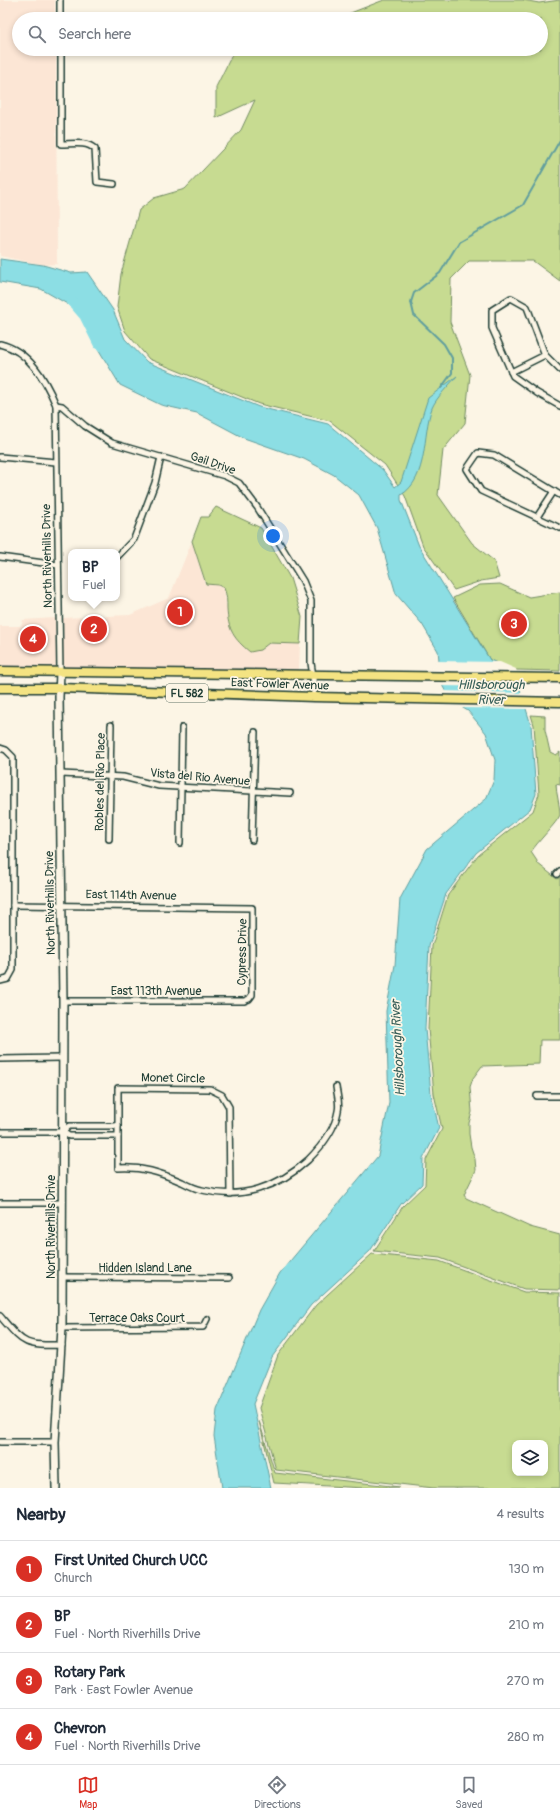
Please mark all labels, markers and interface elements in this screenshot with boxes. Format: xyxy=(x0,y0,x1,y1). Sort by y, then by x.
search box xyxy=(12,12,548,56)
icon: search xyxy=(26,23,48,45)
text: Search here xyxy=(58,25,131,44)
street label: Gail Drive xyxy=(188,449,237,478)
street label: North Riverhills Drive xyxy=(39,504,56,608)
your location xyxy=(263,526,283,546)
popup xyxy=(68,549,120,601)
text: BP xyxy=(82,558,99,577)
text: Fuel xyxy=(82,577,106,593)
pin: 1 xyxy=(167,597,193,627)
pin: 3 xyxy=(501,609,527,639)
pin: 2 xyxy=(81,614,107,644)
pin: 4 xyxy=(20,624,46,654)
street label: East Fowler Avenue xyxy=(231,675,329,694)
water label: Hillsborough River xyxy=(458,677,525,708)
road number: FL 582 xyxy=(166,684,208,702)
street label: Robles del Rio Place xyxy=(92,733,109,831)
street label: Vista del Rio Avenue xyxy=(149,766,251,789)
street label: North Riverhills Drive xyxy=(42,851,59,955)
street label: East 114th Avenue xyxy=(85,887,177,904)
street label: Cypress Drive xyxy=(234,918,251,986)
street label: East 113th Avenue xyxy=(111,984,201,999)
water label: Hillsborough River xyxy=(387,997,409,1097)
street label: Monet Circle xyxy=(141,1070,205,1087)
street label: North Riverhills Drive xyxy=(44,1175,59,1279)
street label: Hidden Island Lane xyxy=(98,1261,192,1276)
street label: Terrace Oaks Court xyxy=(89,1311,185,1326)
map controls xyxy=(512,1440,548,1476)
button: layers xyxy=(512,1440,548,1476)
text: Nearby xyxy=(16,1504,65,1525)
text: 4 results xyxy=(497,1506,544,1522)
text: First United Church UCC xyxy=(54,1551,208,1570)
text: 1 xyxy=(26,1561,32,1577)
text: 130 m xyxy=(508,1561,544,1577)
text: Church xyxy=(54,1570,92,1586)
text: BP xyxy=(54,1607,71,1626)
text: 2 xyxy=(25,1617,33,1633)
text: 210 m xyxy=(508,1617,544,1633)
text: Fuel · North Riverhills Drive xyxy=(54,1626,201,1642)
text: Rotary Park xyxy=(54,1663,125,1682)
text: 3 xyxy=(25,1673,33,1689)
text: 270 m xyxy=(507,1673,544,1689)
text: Park · East Fowler Avenue xyxy=(54,1682,193,1698)
text: Chevron xyxy=(54,1719,106,1738)
text: 4 xyxy=(25,1729,33,1745)
text: 280 m xyxy=(507,1729,544,1745)
text: Fuel · North Riverhills Drive xyxy=(54,1738,201,1754)
tab: Map xyxy=(77,1774,99,1811)
tab: Directions xyxy=(254,1774,301,1811)
tab: Saved xyxy=(455,1774,483,1811)

